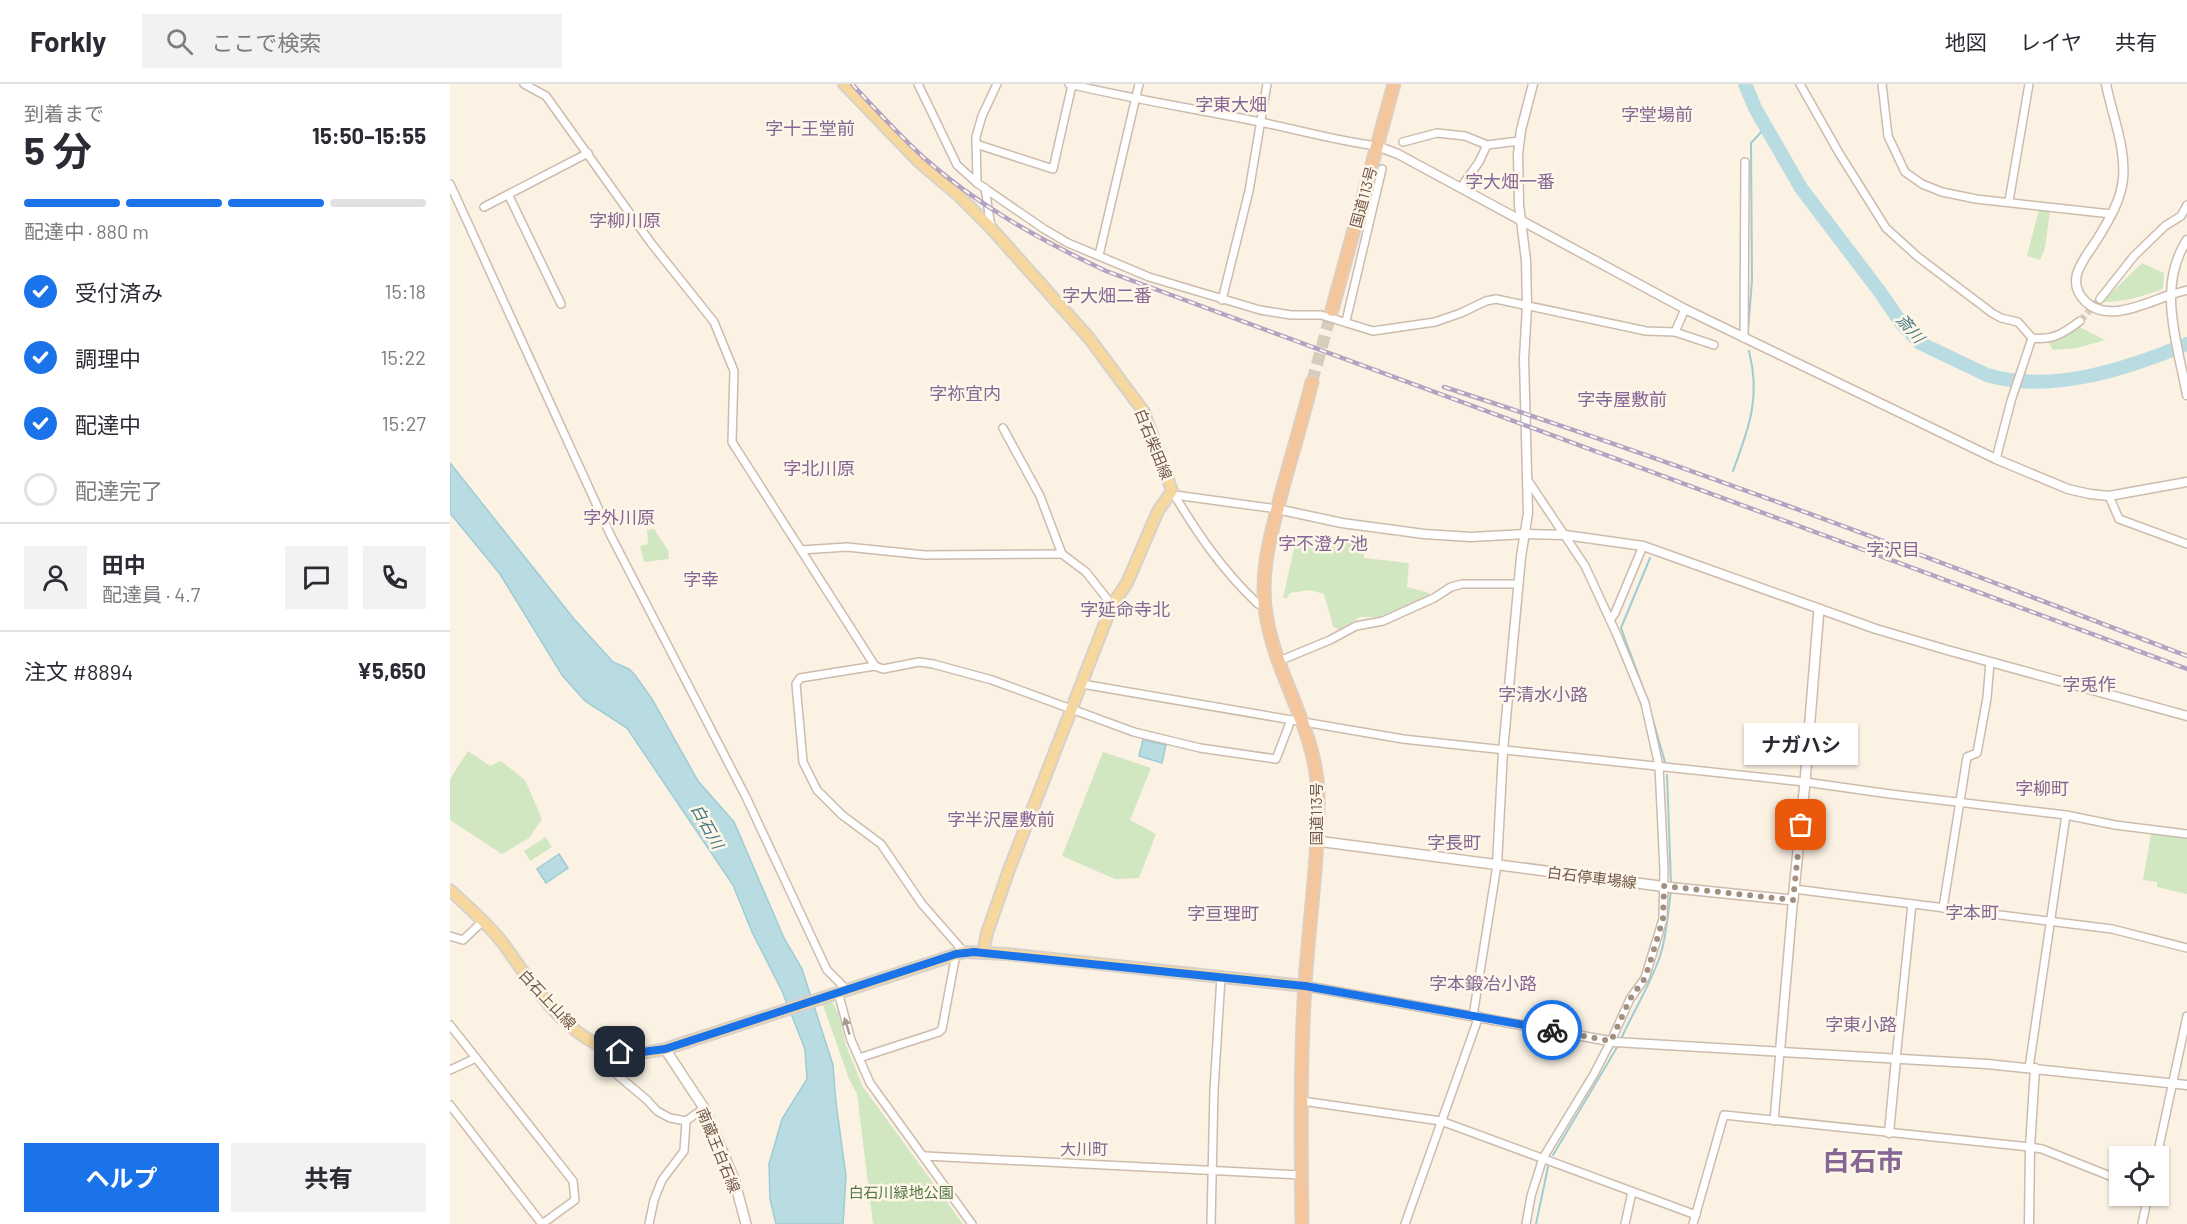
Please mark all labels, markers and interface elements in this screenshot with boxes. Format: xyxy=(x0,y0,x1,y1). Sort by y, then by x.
search box xyxy=(142,14,562,68)
text: Forkly xyxy=(30,24,106,58)
icon: search xyxy=(163,25,196,58)
text: ここで検索 xyxy=(211,29,321,55)
text: 地図 xyxy=(1945,29,1987,54)
text: レイヤ xyxy=(2020,29,2082,54)
text: 共有 xyxy=(2115,29,2157,54)
district label: 字東大畑 xyxy=(1195,93,1267,115)
text: 到着まで xyxy=(24,101,104,125)
district label: 字堂場前 xyxy=(1621,103,1693,125)
district label: 字十王堂前 xyxy=(765,117,855,139)
text: 15:50–15:55 xyxy=(312,122,426,148)
text: 5 分 xyxy=(24,126,92,173)
street label: 国道113号 xyxy=(1346,164,1380,230)
district label: 字大畑一番 xyxy=(1465,170,1555,192)
district label: 字柳川原 xyxy=(589,209,661,231)
text: 配達中 · 880 m xyxy=(24,219,149,243)
icon: check xyxy=(24,275,57,308)
text: 受付済み xyxy=(75,279,163,305)
text: 15:18 xyxy=(385,279,426,303)
district label: 字大畑二番 xyxy=(1062,284,1152,306)
water label: 斎川 xyxy=(1893,310,1930,348)
icon: check xyxy=(24,341,57,374)
text: 調理中 xyxy=(75,345,141,371)
text: 15:22 xyxy=(381,345,426,369)
district label: 字祢宜内 xyxy=(929,382,1001,404)
district label: 字寺屋敷前 xyxy=(1577,388,1667,410)
street label: 白石柴田線 xyxy=(1132,406,1176,482)
icon: check xyxy=(24,407,57,440)
text: 配達中 xyxy=(75,411,141,437)
text: 15:27 xyxy=(382,411,426,435)
district label: 字北川原 xyxy=(783,457,855,479)
text: 配達完了 xyxy=(75,477,163,503)
district label: 字外川原 xyxy=(583,506,655,528)
district label: 字不澄ケ池 xyxy=(1278,532,1368,554)
district label: 字沢目 xyxy=(1866,538,1920,560)
button: person xyxy=(24,546,87,609)
button: chat xyxy=(285,546,348,609)
button: phone xyxy=(363,546,426,609)
text: 田中 xyxy=(102,551,146,577)
district label: 字幸 xyxy=(683,568,719,590)
text: 配達員 · 4.7 xyxy=(102,582,200,606)
district label: 字延命寺北 xyxy=(1080,598,1170,620)
text: ¥5,650 xyxy=(357,657,426,683)
text: 注文 #8894 xyxy=(24,658,133,684)
district label: 字兎作 xyxy=(2062,673,2116,695)
district label: 字清水小路 xyxy=(1498,683,1588,705)
callout: ナガハシ xyxy=(1744,723,1858,765)
text: ナガハシ xyxy=(1761,732,1841,756)
district label: 字柳町 xyxy=(2015,777,2069,799)
street label: 国道113号 xyxy=(1307,782,1325,846)
pin xyxy=(1775,799,1826,850)
water label: 白石川 xyxy=(688,800,729,853)
district label: 字半沢屋敷前 xyxy=(947,808,1055,830)
icon: bag xyxy=(1784,808,1817,841)
district label: 字長町 xyxy=(1427,831,1481,853)
street label: 白石停車場線 xyxy=(1546,863,1638,891)
district label: 字本町 xyxy=(1945,901,1999,923)
district label: 字亘理町 xyxy=(1187,902,1259,924)
street label: 白石上山線 xyxy=(516,965,580,1033)
district label: 字本鍛冶小路 xyxy=(1429,972,1537,994)
courier xyxy=(1522,1000,1582,1060)
district label: 字東小路 xyxy=(1825,1013,1897,1035)
icon: bike xyxy=(1536,1014,1569,1047)
one-way arrow xyxy=(842,1017,851,1035)
pin xyxy=(594,1026,645,1077)
icon: home xyxy=(603,1035,636,1068)
street label: 南蔵王白石線 xyxy=(694,1105,744,1195)
district label: 大川町 xyxy=(1060,1139,1108,1158)
button: ヘルプ xyxy=(24,1143,219,1212)
button: 共有 xyxy=(231,1143,426,1212)
district label: 白石市 xyxy=(1823,1144,1904,1176)
map controls xyxy=(2109,1146,2169,1206)
button: locate xyxy=(2109,1146,2169,1206)
park label: 白石川緑地公園 xyxy=(848,1183,954,1201)

